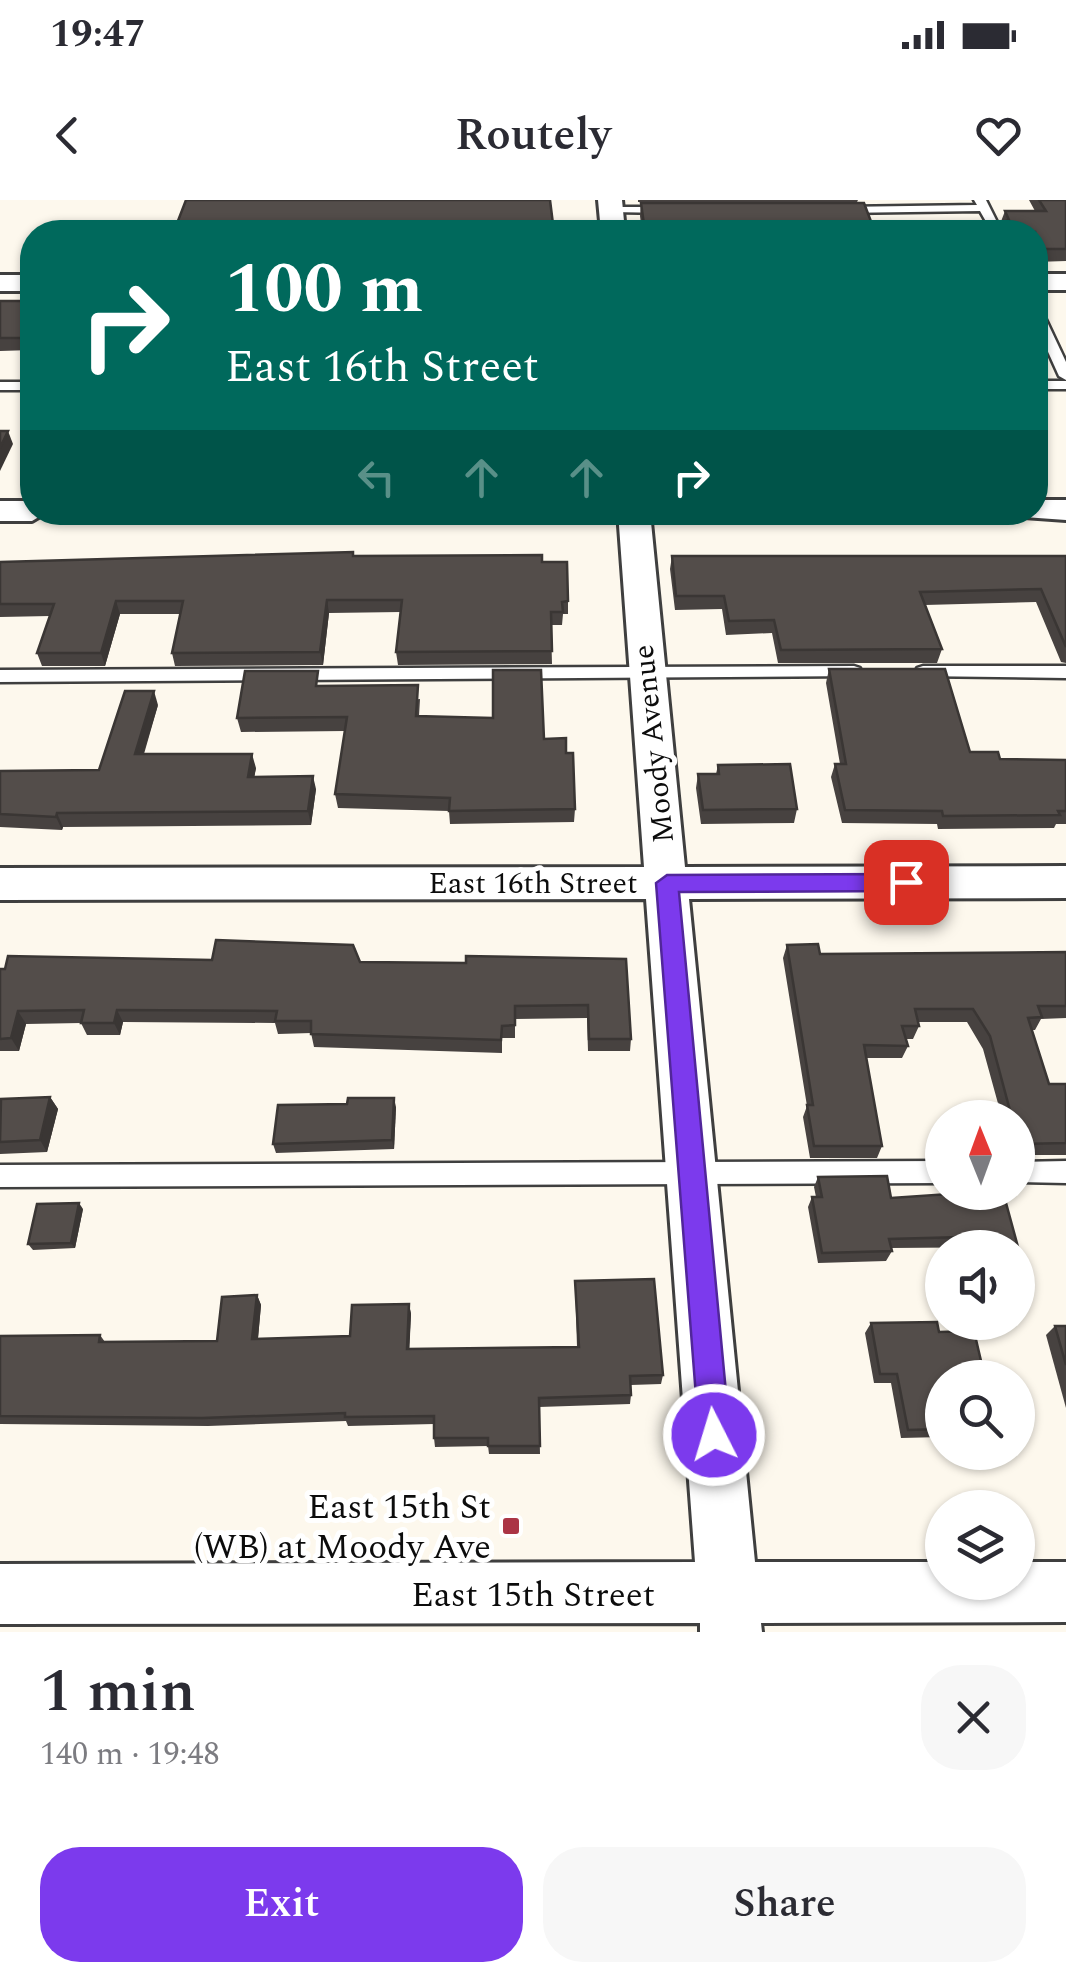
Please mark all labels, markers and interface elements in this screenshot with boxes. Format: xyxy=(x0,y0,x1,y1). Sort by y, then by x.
text: 19:47 xyxy=(50,6,145,64)
text: Routely xyxy=(455,101,611,170)
icon: back xyxy=(40,108,95,163)
icon: heart xyxy=(971,108,1026,163)
text: 100 m xyxy=(225,237,423,343)
icon: right xyxy=(60,260,190,390)
text: East 16th Street xyxy=(225,333,539,402)
icon: left xyxy=(349,450,404,505)
icon: ahead xyxy=(454,450,509,505)
icon: ahead xyxy=(559,450,614,505)
icon: right xyxy=(664,450,719,505)
street label: Moody Avenue xyxy=(621,642,687,845)
pin xyxy=(864,840,949,925)
icon: arrive xyxy=(879,855,934,910)
street label: East 16th Street xyxy=(428,861,638,907)
north arrow xyxy=(925,1100,1035,1210)
map controls xyxy=(925,1100,1035,1600)
button: sound xyxy=(925,1230,1035,1340)
button: search xyxy=(925,1360,1035,1470)
position arrow xyxy=(662,1383,766,1487)
place label: East 15th St (WB) at Moody Ave xyxy=(194,1481,491,1574)
button: layers xyxy=(925,1490,1035,1600)
marker: East 15th St (WB) at Moody Ave xyxy=(500,1515,522,1537)
street label: East 15th Street xyxy=(411,1569,655,1622)
text: 1 min xyxy=(40,1646,196,1738)
button: close xyxy=(921,1665,1026,1770)
text: 140 m · 19:48 xyxy=(40,1730,220,1779)
button: Exit xyxy=(40,1847,523,1962)
button: Share xyxy=(543,1847,1026,1962)

